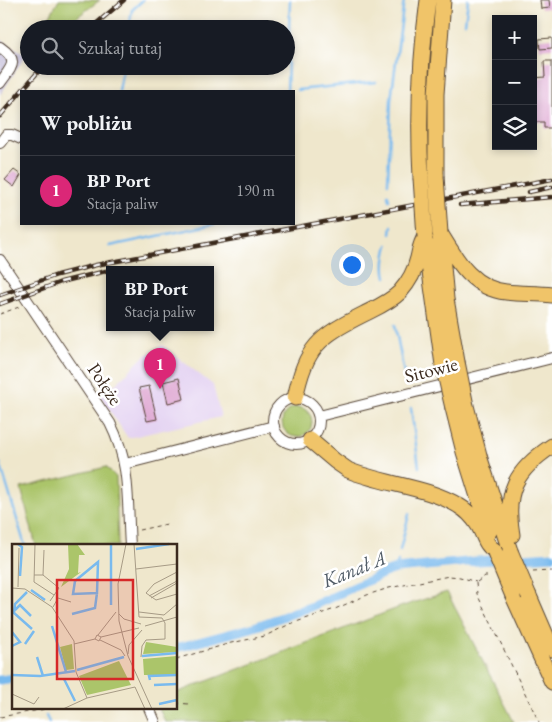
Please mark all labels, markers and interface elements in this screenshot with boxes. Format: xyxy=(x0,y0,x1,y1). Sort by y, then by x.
map controls xyxy=(492,15,537,150)
button: + xyxy=(492,15,537,60)
search box xyxy=(20,20,295,75)
icon: search xyxy=(38,34,66,62)
text: Szukaj tutaj xyxy=(78,35,162,60)
button: − xyxy=(492,60,537,105)
button: layers xyxy=(492,105,537,150)
text: W pobliżu xyxy=(40,109,132,136)
text: BP Port xyxy=(87,168,150,193)
text: 1 xyxy=(52,180,60,201)
text: 190 m xyxy=(236,180,275,201)
text: Stacja paliw xyxy=(87,193,158,214)
your location xyxy=(339,252,365,278)
popup xyxy=(106,266,214,331)
text: BP Port xyxy=(124,276,188,301)
text: Stacja paliw xyxy=(124,301,196,322)
pin: 1 xyxy=(144,348,176,389)
street label: Sitowie xyxy=(402,351,460,389)
street label: Połęże xyxy=(82,358,128,410)
inset map xyxy=(12,544,178,710)
water label: Kanał A xyxy=(317,544,390,594)

